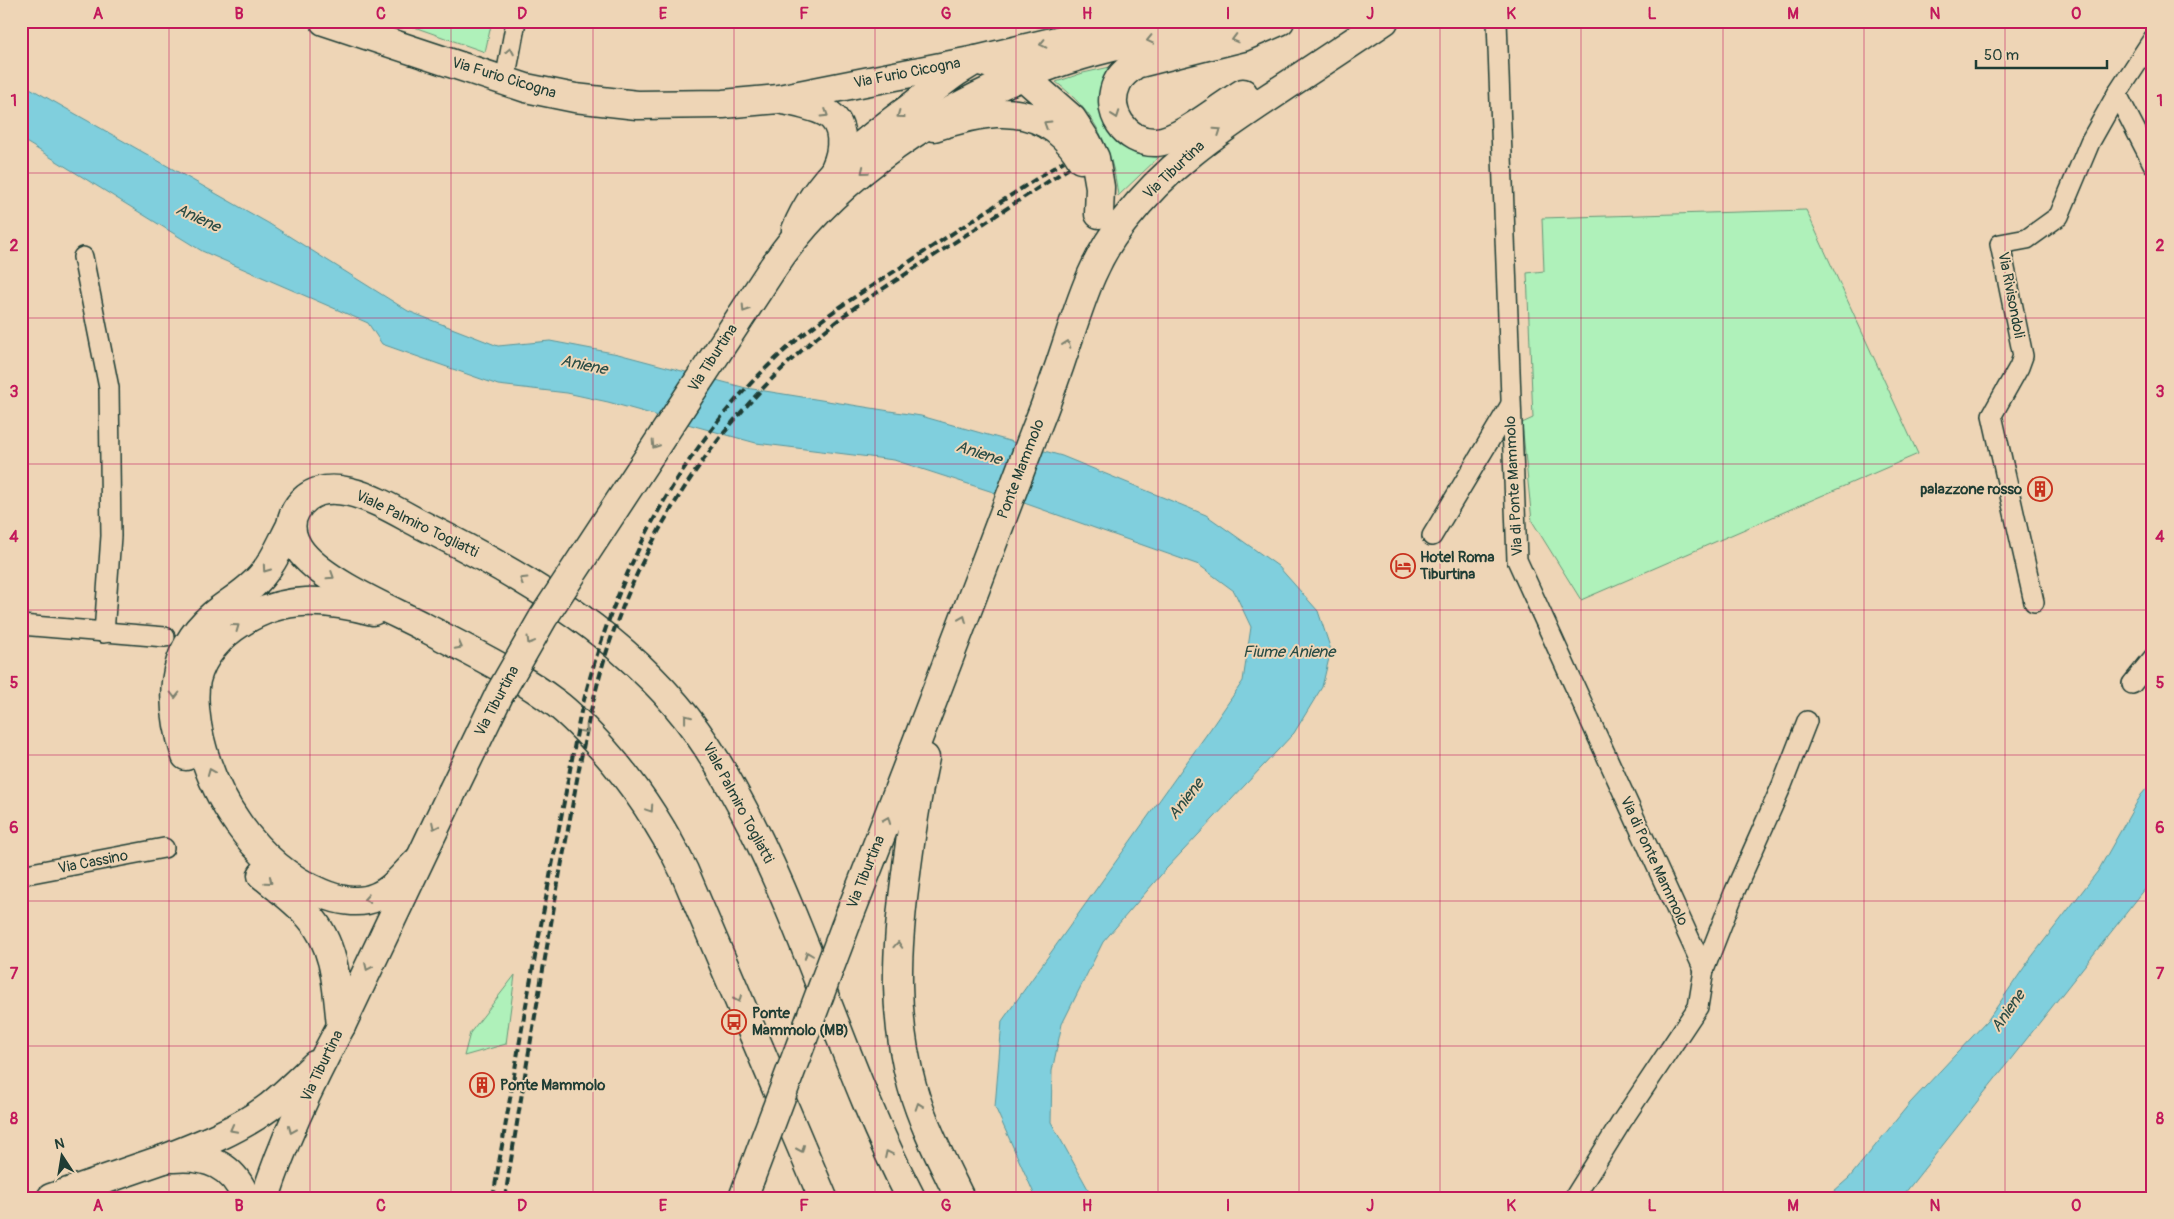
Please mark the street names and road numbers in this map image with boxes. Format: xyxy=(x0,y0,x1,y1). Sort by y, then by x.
street label: Via Furio Cicogna xyxy=(449,53,559,103)
street label: Via Furio Cicogna xyxy=(852,53,962,93)
street label: Via Tiburtina xyxy=(1139,137,1209,203)
street label: Via Rivisondoli xyxy=(1993,250,2029,340)
street label: Via Tiburtina xyxy=(684,320,742,396)
street label: Via di Ponte Mammolo xyxy=(1501,415,1527,557)
street label: Ponte Mammolo xyxy=(993,416,1049,522)
street label: Viale Palmiro Togliatti xyxy=(353,486,482,562)
street label: Via Tiburtina xyxy=(470,662,524,740)
street label: Viale Palmiro Togliatti xyxy=(698,739,778,867)
street label: Via di Ponte Mammolo xyxy=(1616,793,1692,929)
street label: Via Tiburtina xyxy=(843,833,889,911)
street label: Via Cassino xyxy=(56,846,130,878)
street label: Via Tiburtina xyxy=(297,1027,347,1105)

